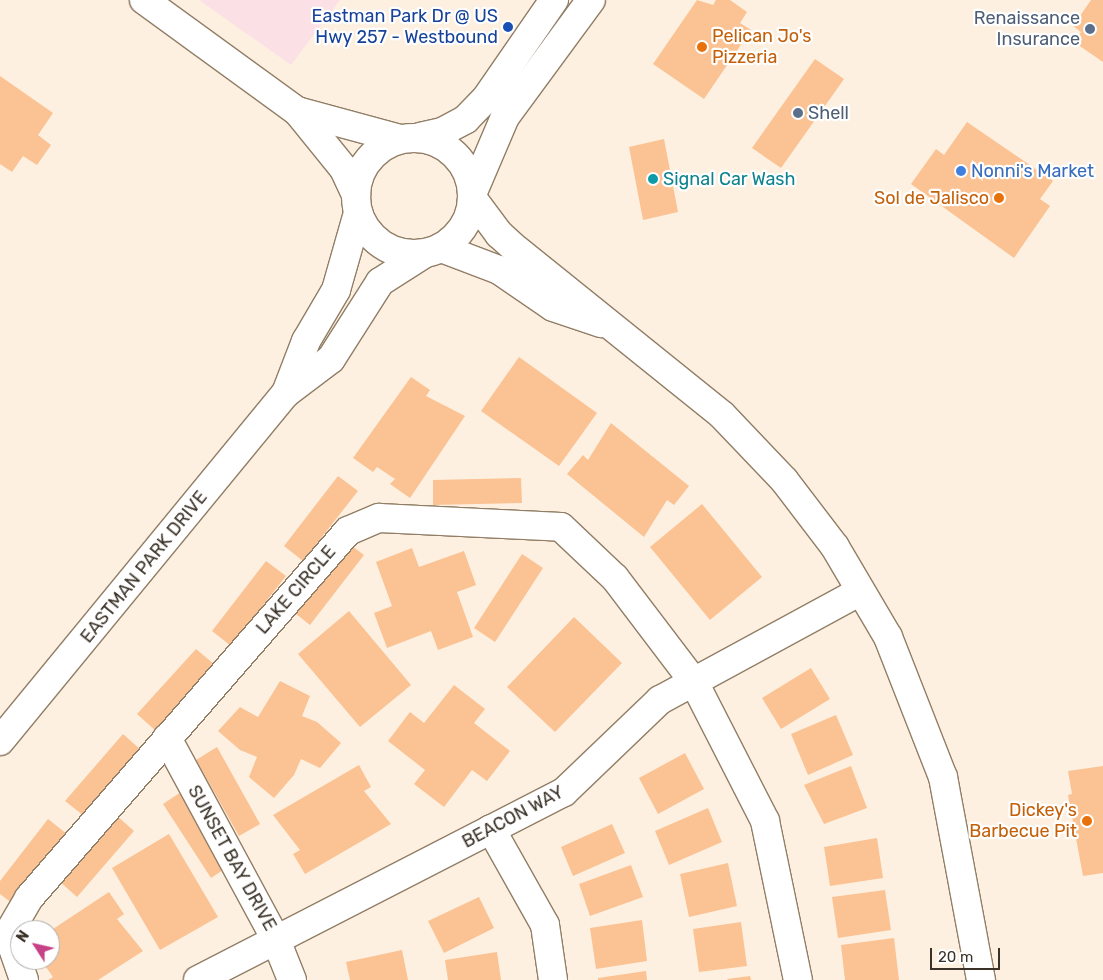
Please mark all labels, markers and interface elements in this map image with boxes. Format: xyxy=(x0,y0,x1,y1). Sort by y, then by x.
place label: Eastman Park Dr @ US Hwy 257 - Westbound xyxy=(311,6,498,48)
place label: Renaissance Insurance xyxy=(974,8,1080,50)
marker: Eastman Park Dr @ US Hwy 257 - Westbound xyxy=(502,21,514,33)
marker: Renaissance Insurance xyxy=(1084,23,1096,35)
place label: Pelican Jo's Pizzeria xyxy=(712,26,811,68)
marker: Pelican Jo's Pizzeria xyxy=(696,41,708,53)
place label: Shell xyxy=(808,102,849,124)
marker: Shell xyxy=(792,107,804,119)
place label: Nonni's Market xyxy=(971,160,1094,182)
marker: Nonni's Market xyxy=(955,165,967,177)
place label: Signal Car Wash xyxy=(663,168,796,190)
marker: Signal Car Wash xyxy=(647,173,659,185)
place label: Sol de Jalisco xyxy=(874,187,989,209)
marker: Sol de Jalisco xyxy=(993,192,1005,204)
street label: EASTMAN PARK DRIVE xyxy=(76,487,212,647)
street label: LAKE CIRCLE xyxy=(252,541,340,639)
street label: SUNSET BAY DRIVE xyxy=(183,781,281,935)
street label: BEACON WAY xyxy=(458,781,568,853)
place label: Dickey's Barbecue Pit xyxy=(969,800,1077,842)
marker: Dickey's Barbecue Pit xyxy=(1081,815,1093,827)
north arrow xyxy=(10,920,60,970)
text: N xyxy=(13,928,33,946)
scale bar xyxy=(933,938,1003,970)
text: 20 m xyxy=(938,948,973,966)

